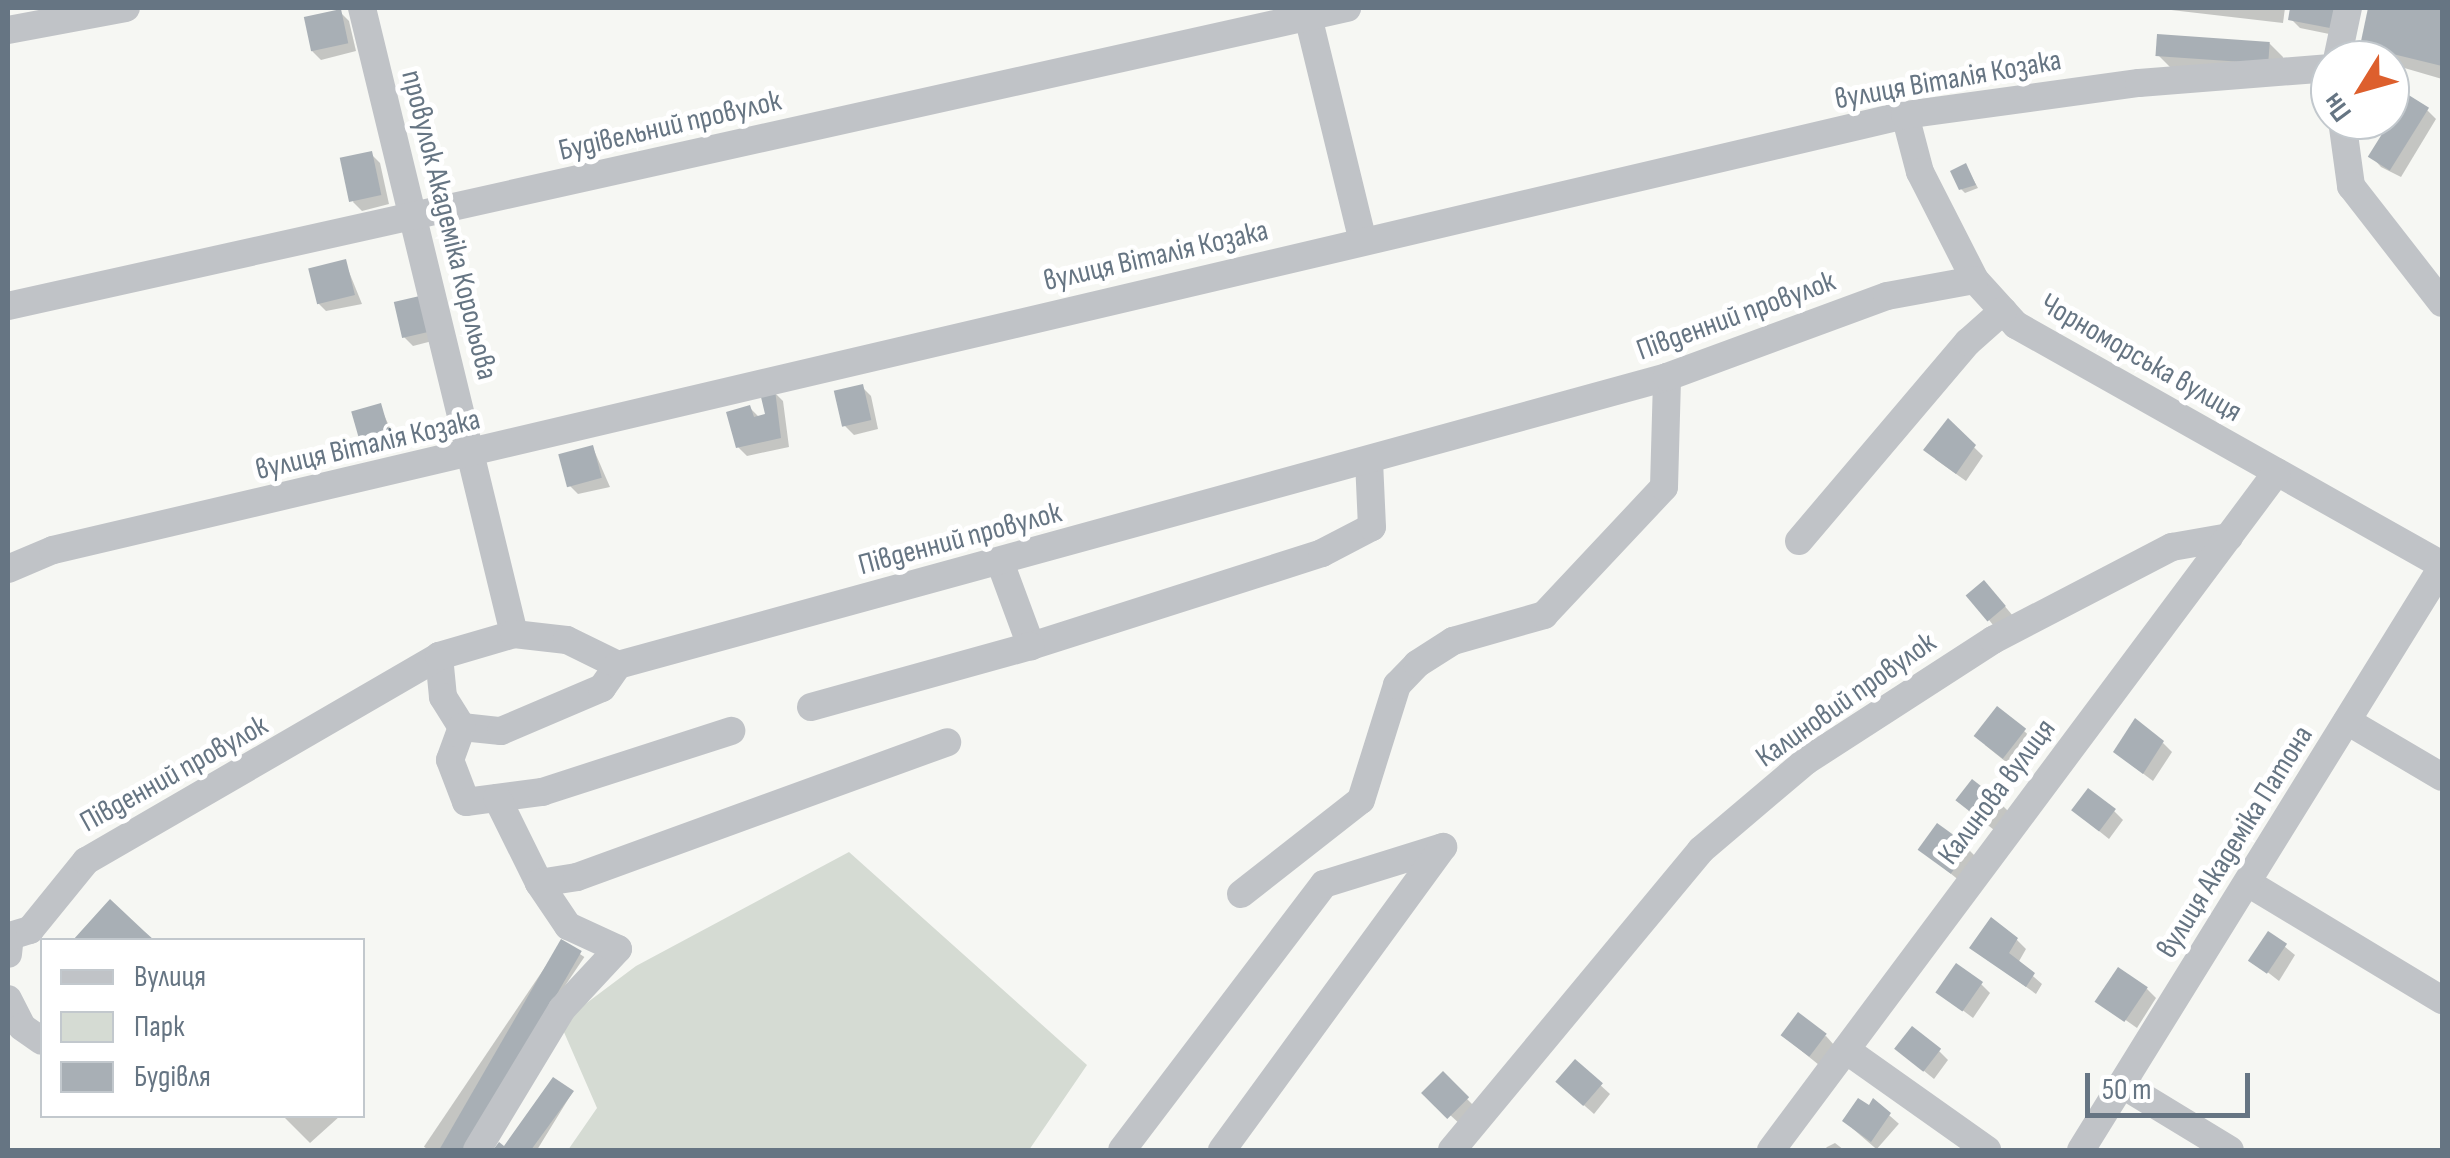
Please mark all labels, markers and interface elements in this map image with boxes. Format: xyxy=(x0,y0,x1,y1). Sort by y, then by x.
north arrow xyxy=(2310,40,2410,140)
street label: вулиця Віталія Козака xyxy=(1832,42,2064,118)
street label: провулок Академіка Корольова xyxy=(393,66,505,384)
street label: Будівельний провулок xyxy=(555,83,785,169)
text: Пн xyxy=(2316,86,2359,128)
street label: вулиця Віталія Козака xyxy=(1040,213,1272,299)
street label: Південний провулок xyxy=(1632,263,1840,369)
street label: Чорноморська вулиця xyxy=(2034,286,2248,430)
street label: вулиця Віталія Козака xyxy=(252,402,484,488)
street label: Південний провулок xyxy=(855,495,1065,583)
street label: Калиновий провулок xyxy=(1749,625,1943,775)
street label: Південний провулок xyxy=(74,708,274,840)
street label: Калинова вулиця xyxy=(1931,712,2063,872)
street label: вулиця Академіка Патона xyxy=(2149,719,2321,965)
legend xyxy=(40,938,365,1118)
text: Вулиця xyxy=(134,959,206,995)
text: Парк xyxy=(134,1009,185,1045)
scale bar xyxy=(2090,1053,2255,1115)
text: Будівля xyxy=(134,1059,211,1095)
text: 50 m xyxy=(2102,1072,2151,1108)

